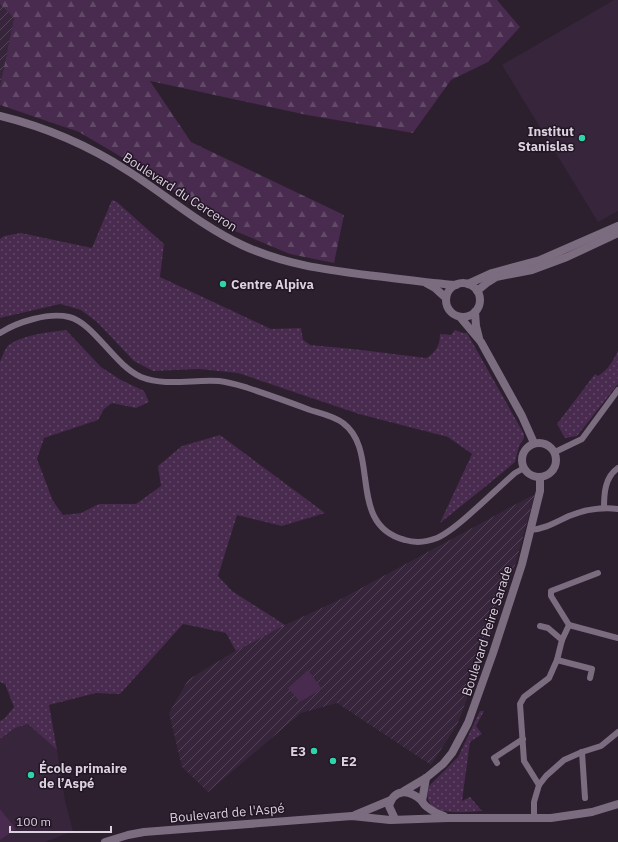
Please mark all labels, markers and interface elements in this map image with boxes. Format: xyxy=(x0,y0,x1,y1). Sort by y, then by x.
place label: Institut Stanislas xyxy=(518,123,574,155)
marker: Institut Stanislas xyxy=(577,133,587,143)
street label: Boulevard du Cerceron xyxy=(120,149,240,235)
place label: Centre Alpiva xyxy=(231,276,314,293)
marker: Centre Alpiva xyxy=(218,279,228,289)
street label: Boulevard Peire Sarade xyxy=(458,564,516,698)
place label: E3 xyxy=(290,743,306,760)
marker: E3 xyxy=(309,746,319,756)
place label: E2 xyxy=(341,753,357,770)
marker: E2 xyxy=(328,756,338,766)
place label: École primaire de l’Aspé xyxy=(39,760,127,792)
marker: École primaire de l’Aspé xyxy=(26,770,36,780)
street label: Boulevard de l'Aspé xyxy=(169,800,285,826)
scale bar xyxy=(10,808,111,834)
text: 100 m xyxy=(16,814,51,829)

